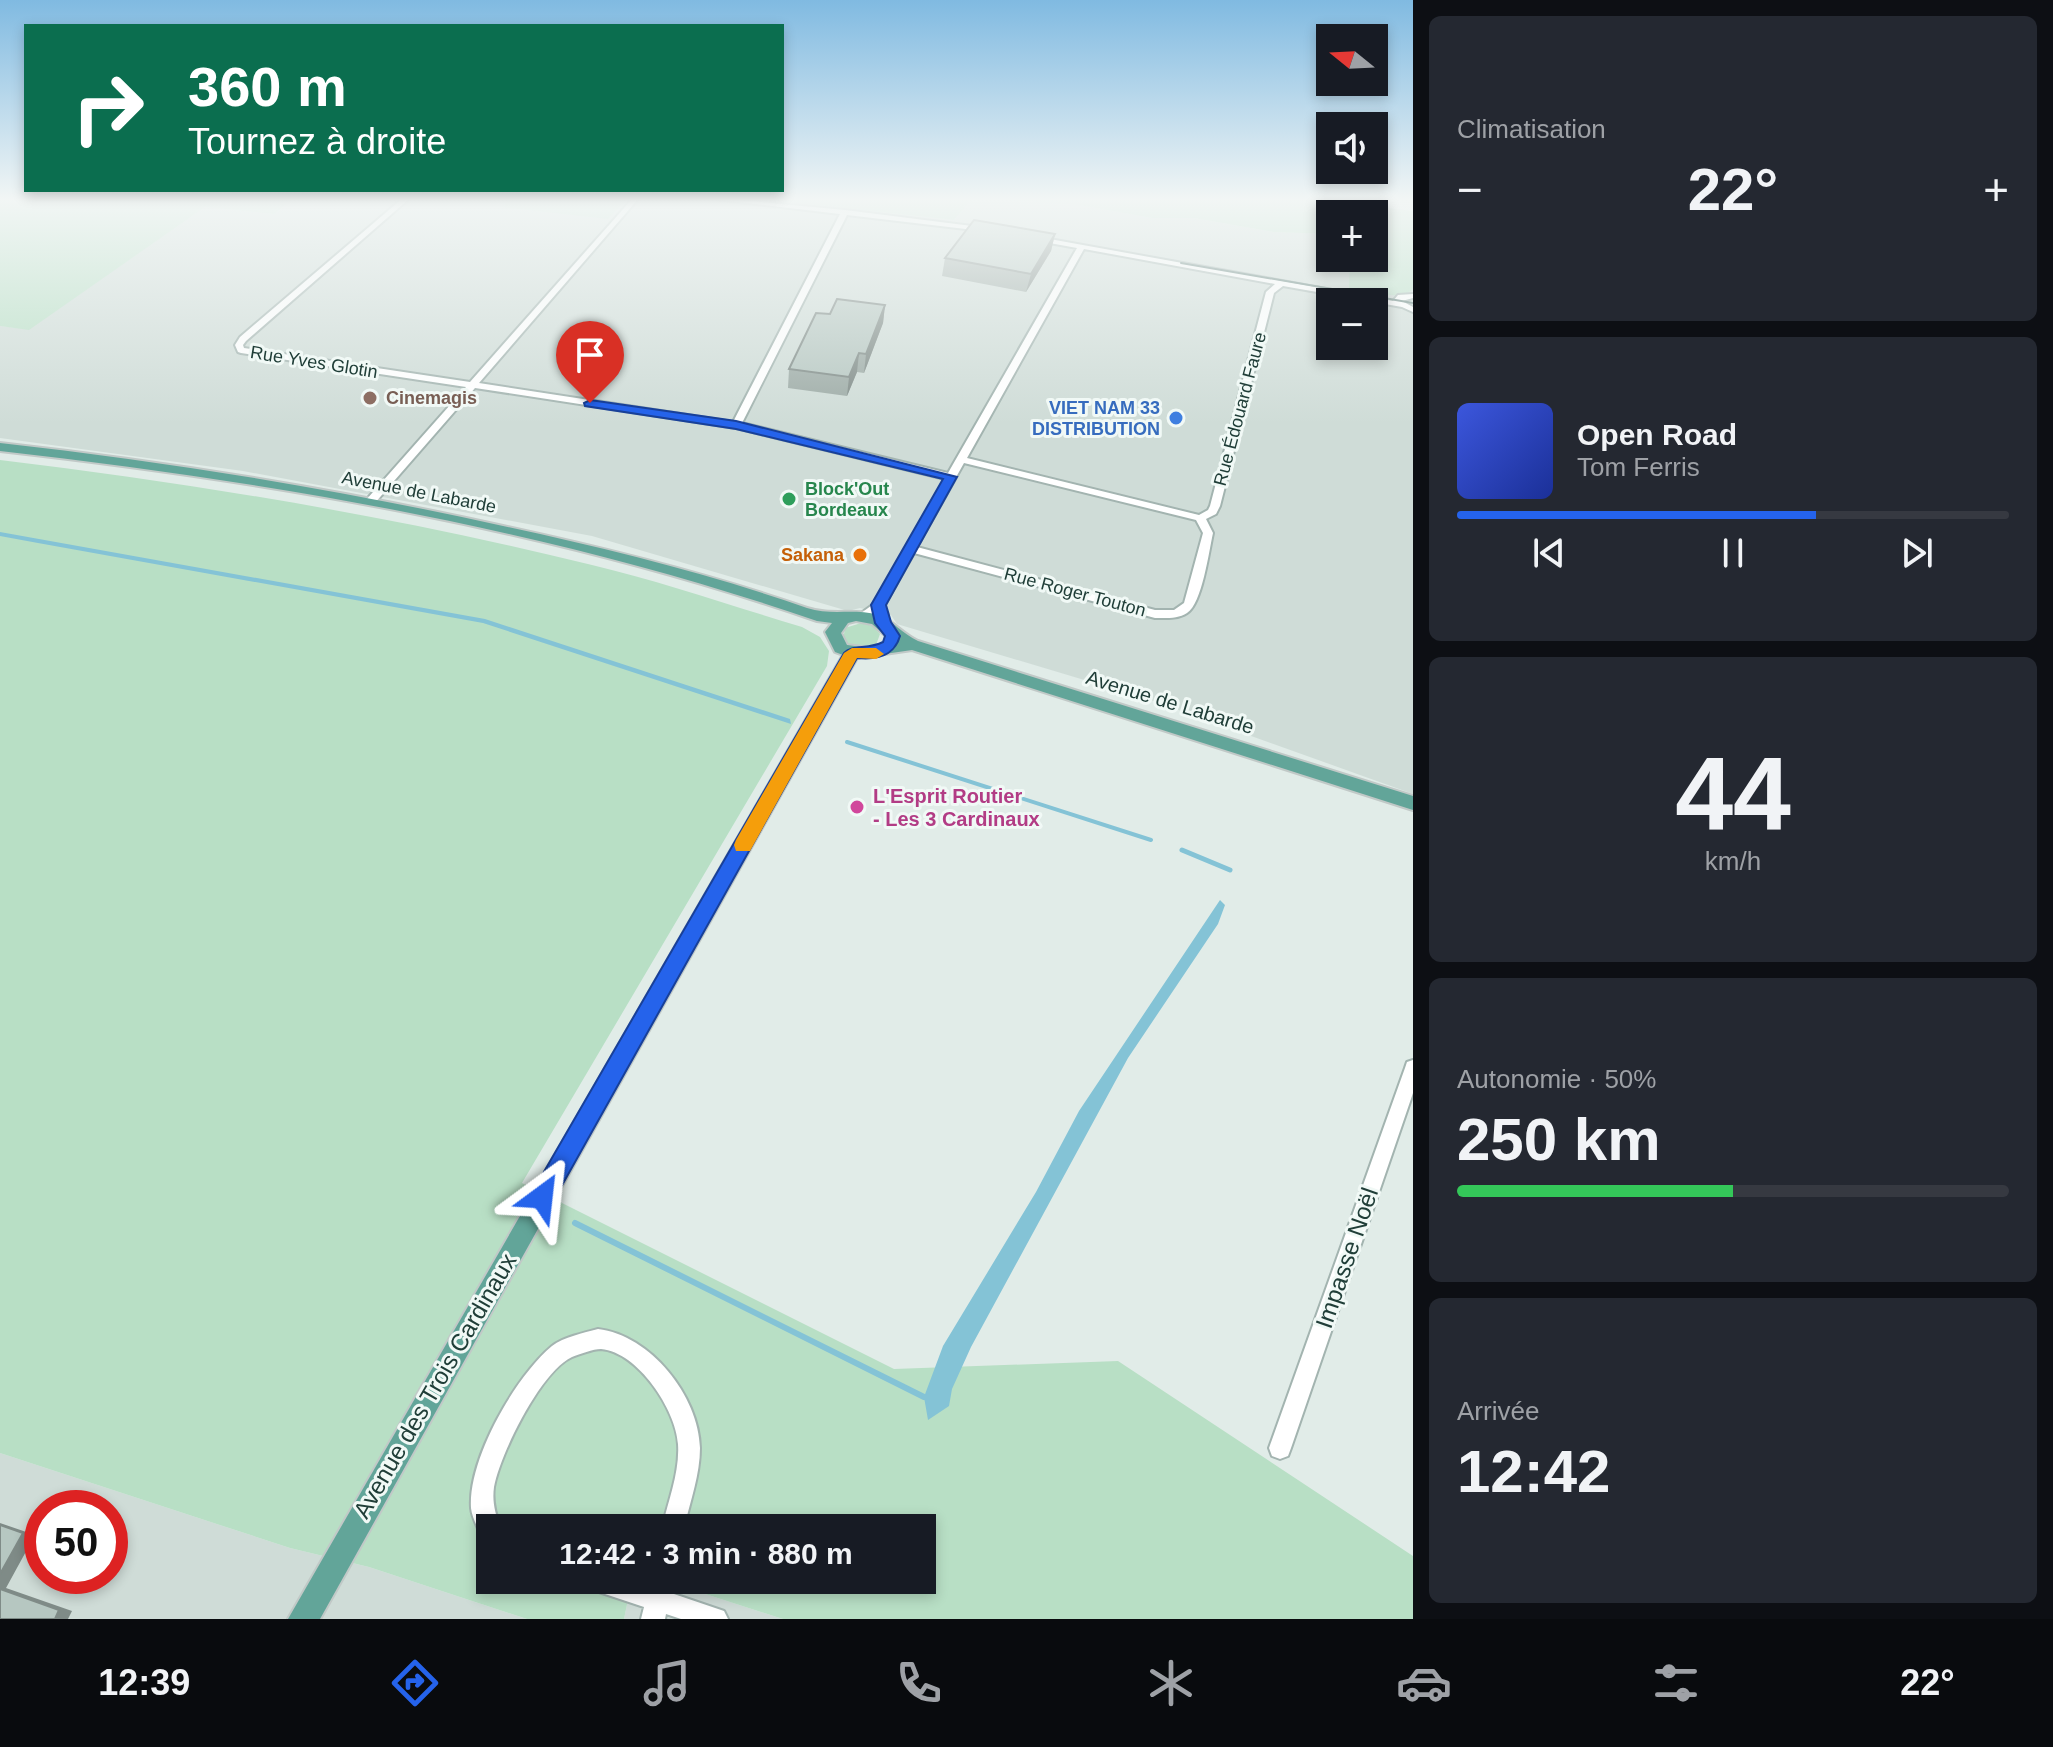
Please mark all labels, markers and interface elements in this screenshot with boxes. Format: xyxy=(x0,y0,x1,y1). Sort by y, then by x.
north arrow xyxy=(1316,24,1388,96)
map controls xyxy=(1316,24,1388,360)
text: 360 m xyxy=(188,55,347,118)
icon: right xyxy=(56,56,160,160)
button: sound xyxy=(1316,112,1388,184)
text: Climatisation xyxy=(1457,114,1606,144)
text: Tournez à droite xyxy=(188,121,446,162)
text: 22° xyxy=(1688,156,1778,223)
text: − xyxy=(1457,165,1483,214)
text: + xyxy=(1983,165,2009,214)
button: + xyxy=(1316,200,1388,272)
button: − xyxy=(1316,288,1388,360)
pin xyxy=(556,321,624,403)
street label: Rue Édouard Faure xyxy=(1210,330,1270,488)
icon: arrive xyxy=(568,333,612,377)
street label: Rue Yves Glotin xyxy=(249,342,379,382)
place label: Cinemagis xyxy=(386,388,477,408)
marker: Cinemagis xyxy=(361,389,379,407)
place label: VIET NAM 33 DISTRIBUTION xyxy=(1032,398,1160,439)
marker: VIET NAM 33 DISTRIBUTION xyxy=(1167,409,1185,427)
text: Open Road xyxy=(1577,418,1737,451)
text: Tom Ferris xyxy=(1577,452,1700,482)
street label: Avenue de Labarde xyxy=(340,467,498,517)
place label: Block'Out Bordeaux xyxy=(805,479,889,520)
marker: Block'Out Bordeaux xyxy=(780,490,798,508)
icon: previous xyxy=(1527,531,1571,575)
icon: pause xyxy=(1711,531,1755,575)
icon: next xyxy=(1895,531,1939,575)
place label: Sakana xyxy=(781,545,845,565)
marker: Sakana xyxy=(851,546,869,564)
street label: Rue Roger Touton xyxy=(1002,563,1148,621)
street label: Avenue de Labarde xyxy=(1083,666,1257,738)
text: 44 xyxy=(1675,736,1791,852)
place label: L'Esprit Routier - Les 3 Cardinaux xyxy=(873,785,1040,830)
marker: L'Esprit Routier - Les 3 Cardinaux xyxy=(848,798,866,816)
text: km/h xyxy=(1705,846,1761,876)
text: Autonomie · 50% xyxy=(1457,1064,1656,1094)
text: 250 km xyxy=(1457,1106,1661,1173)
position arrow xyxy=(500,1155,584,1239)
street label: Impasse Noël xyxy=(1310,1184,1383,1332)
street label: Avenue des Trois Cardinaux xyxy=(348,1249,522,1523)
text: Arrivée xyxy=(1457,1396,1539,1426)
text: 12:42 xyxy=(1457,1438,1610,1505)
speed limit sign: 50 xyxy=(24,1490,128,1594)
text: 12:42 · 3 min · 880 m xyxy=(559,1537,853,1570)
icon: directions xyxy=(387,1655,443,1711)
icon: music xyxy=(639,1655,695,1711)
icon: phone xyxy=(891,1655,947,1711)
icon: climate xyxy=(1143,1655,1199,1711)
icon: car xyxy=(1396,1655,1452,1711)
icon: filters xyxy=(1648,1655,1704,1711)
text: 12:39 xyxy=(98,1662,190,1703)
text: 22° xyxy=(1900,1662,1955,1703)

